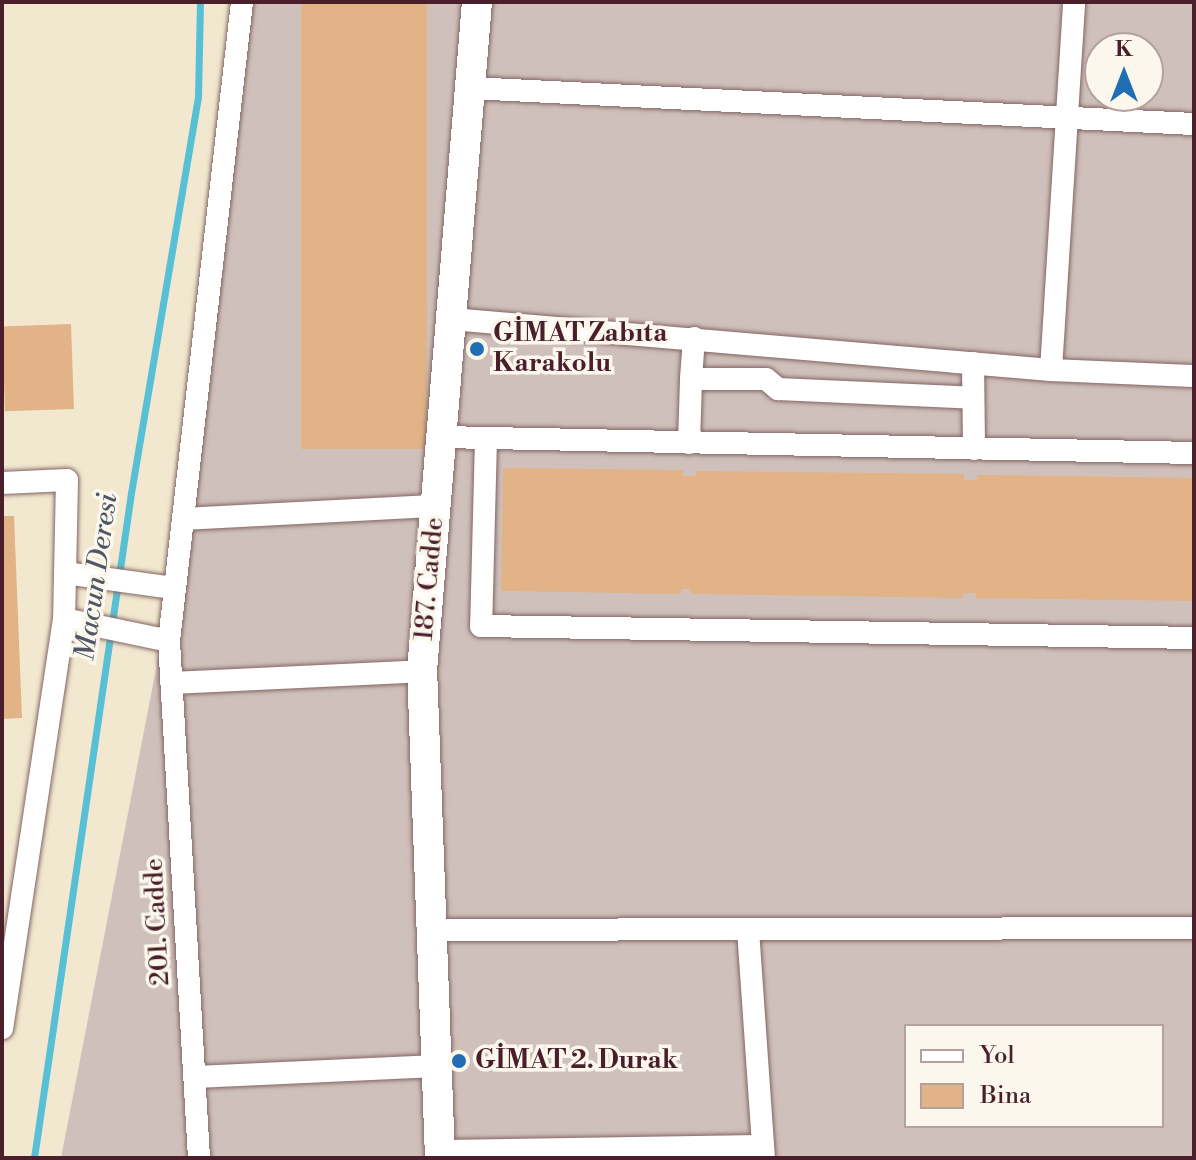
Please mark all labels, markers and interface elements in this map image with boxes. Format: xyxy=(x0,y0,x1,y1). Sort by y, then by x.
north arrow xyxy=(1084,32,1164,112)
text: K xyxy=(1115,36,1133,63)
place label: GİMAT Zabıta Karakolu xyxy=(493,318,667,380)
marker: GİMAT Zabıta Karakolu xyxy=(468,340,486,358)
water label: Macun Deresi xyxy=(69,491,125,663)
street label: 187. Cadde xyxy=(409,516,451,642)
street label: 201. Cadde xyxy=(139,857,177,987)
legend xyxy=(904,1024,1164,1128)
text: Yol xyxy=(980,1041,1015,1071)
place label: GİMAT 2. Durak xyxy=(475,1045,678,1077)
marker: GİMAT 2. Durak xyxy=(450,1052,468,1070)
text: Bina xyxy=(980,1081,1031,1111)

